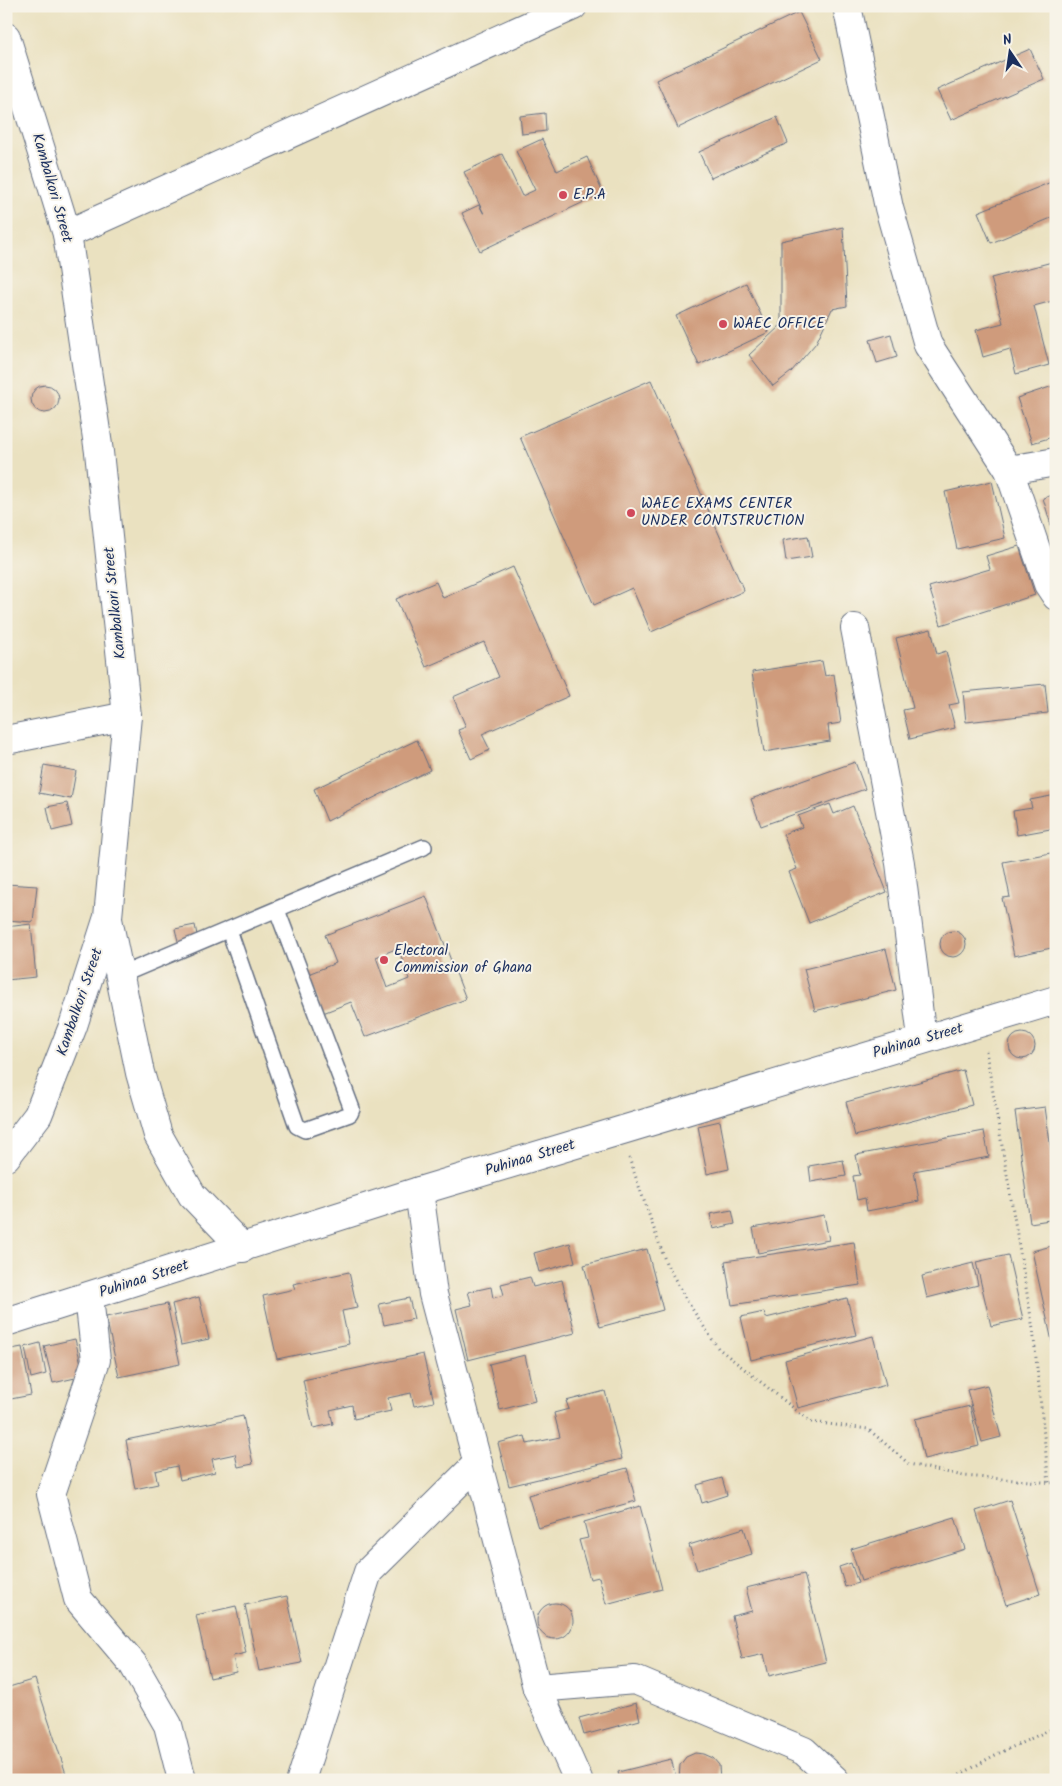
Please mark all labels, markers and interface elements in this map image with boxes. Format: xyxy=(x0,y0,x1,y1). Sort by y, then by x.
north arrow xyxy=(984,28,1034,78)
text: N xyxy=(1001,29,1014,52)
street label: Kambalkori Street xyxy=(25,130,79,246)
place label: E.P.A xyxy=(573,183,606,207)
marker: E.P.A xyxy=(557,189,569,201)
place label: WAEC OFFICE xyxy=(733,312,826,336)
marker: WAEC OFFICE xyxy=(717,318,729,330)
place label: WAEC EXAMS CENTER UNDER CONTSTRUCTION xyxy=(641,492,804,533)
marker: WAEC EXAMS CENTER UNDER CONTSTRUCTION xyxy=(625,507,637,519)
street label: Kambalkori Street xyxy=(97,545,133,660)
place label: Electoral Commission of Ghana xyxy=(394,939,532,980)
street label: Kambalkori Street xyxy=(50,945,110,1059)
marker: Electoral Commission of Ghana xyxy=(378,954,390,966)
street label: Puhinaa Street xyxy=(870,1017,966,1065)
street label: Puhinaa Street xyxy=(482,1133,578,1183)
street label: Puhinaa Street xyxy=(96,1253,192,1305)

